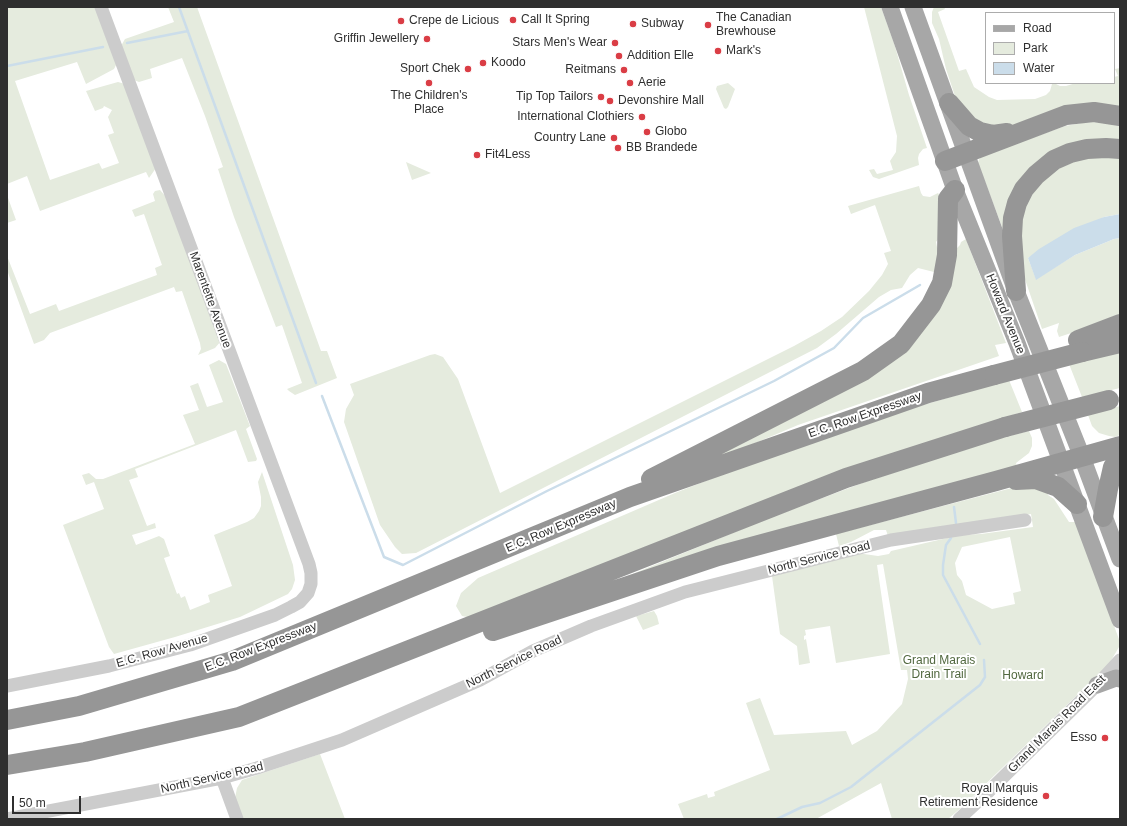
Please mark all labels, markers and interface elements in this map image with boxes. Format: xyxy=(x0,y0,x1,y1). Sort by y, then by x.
place label: The Canadian Brewhouse xyxy=(716,11,791,39)
legend xyxy=(985,12,1115,84)
place label: Call It Spring xyxy=(521,13,590,27)
place label: Crepe de Licious xyxy=(409,14,499,28)
marker: Call It Spring xyxy=(508,15,518,25)
marker: Crepe de Licious xyxy=(396,16,406,26)
place label: Subway xyxy=(641,17,684,31)
marker: Subway xyxy=(628,19,638,29)
marker: The Canadian Brewhouse xyxy=(703,20,713,30)
text: Road xyxy=(1023,21,1052,35)
place label: Griffin Jewellery xyxy=(334,32,419,46)
marker: Griffin Jewellery xyxy=(422,34,432,44)
place label: Stars Men's Wear xyxy=(512,36,607,50)
marker: Stars Men's Wear xyxy=(610,38,620,48)
text: Park xyxy=(1023,41,1048,55)
place label: Mark's xyxy=(726,44,761,58)
marker: Mark's xyxy=(713,46,723,56)
place label: Addition Elle xyxy=(627,49,694,63)
marker: Addition Elle xyxy=(614,51,624,61)
place label: Koodo xyxy=(491,56,526,70)
marker: Koodo xyxy=(478,58,488,68)
text: Water xyxy=(1023,61,1055,75)
place label: Sport Chek xyxy=(400,62,460,76)
place label: Reitmans xyxy=(565,63,616,77)
marker: Sport Chek xyxy=(463,64,473,74)
marker: Reitmans xyxy=(619,65,629,75)
place label: Aerie xyxy=(638,76,666,90)
marker: The Children's Place xyxy=(424,78,434,88)
marker: Aerie xyxy=(625,78,635,88)
place label: The Children's Place xyxy=(391,89,467,117)
place label: Tip Top Tailors xyxy=(516,90,593,104)
marker: Tip Top Tailors xyxy=(596,92,606,102)
place label: Devonshire Mall xyxy=(618,94,704,108)
marker: Devonshire Mall xyxy=(605,96,615,106)
place label: International Clothiers xyxy=(517,110,634,124)
marker: International Clothiers xyxy=(637,112,647,122)
place label: Globo xyxy=(655,125,687,139)
marker: Globo xyxy=(642,127,652,137)
place label: Country Lane xyxy=(534,131,606,145)
marker: Country Lane xyxy=(609,133,619,143)
place label: BB Brandede xyxy=(626,141,697,155)
marker: BB Brandede xyxy=(613,143,623,153)
place label: Fit4Less xyxy=(485,148,530,162)
marker: Fit4Less xyxy=(472,150,482,160)
street label: Marentette Avenue xyxy=(186,250,234,350)
street label: Howard Avenue xyxy=(982,272,1028,356)
street label: E.C. Row Expressway xyxy=(807,389,923,441)
street label: E.C. Row Expressway xyxy=(504,496,618,556)
street label: North Service Road xyxy=(766,538,872,578)
street label: E.C. Row Expressway xyxy=(203,619,319,675)
street label: E.C. Row Avenue xyxy=(115,631,209,671)
street label: North Service Road xyxy=(464,633,564,691)
park label: Grand Marais Drain Trail xyxy=(903,654,975,682)
park label: Howard xyxy=(1002,669,1044,683)
street label: Grand Marais Road East xyxy=(1005,672,1109,776)
place label: Esso xyxy=(1070,731,1097,745)
marker: Esso xyxy=(1100,733,1110,743)
street label: North Service Road xyxy=(159,759,265,797)
place label: Royal Marquis Retirement Residence xyxy=(919,782,1038,810)
scale bar xyxy=(14,788,83,814)
marker: Royal Marquis Retirement Residence xyxy=(1041,791,1051,801)
text: 50 m xyxy=(19,796,46,810)

